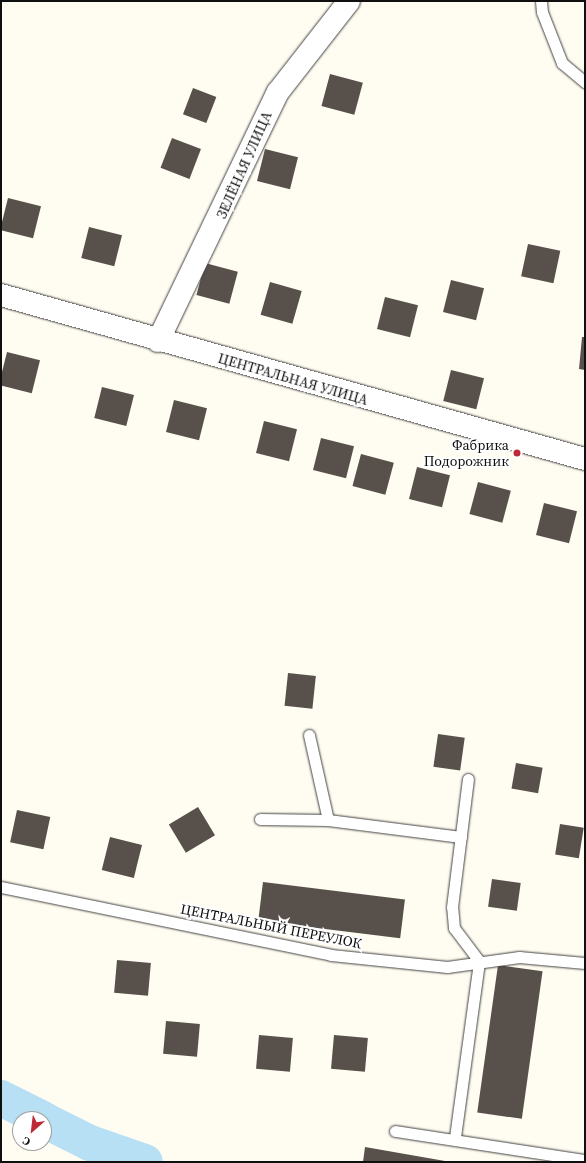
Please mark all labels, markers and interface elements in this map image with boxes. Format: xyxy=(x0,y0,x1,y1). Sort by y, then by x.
street label: ЗЕЛЁНАЯ УЛИЦА xyxy=(213,109,275,221)
street label: ЦЕНТРАЛЬНАЯ УЛИЦА xyxy=(216,350,370,408)
place label: Фабрика Подорожник xyxy=(424,437,509,470)
marker: Фабрика Подорожник xyxy=(512,448,522,458)
street label: ЦЕНТРАЛЬНЫЙ ПЕРЕУЛОК xyxy=(179,900,363,952)
north arrow xyxy=(12,1111,52,1151)
text: С xyxy=(20,1133,33,1149)

